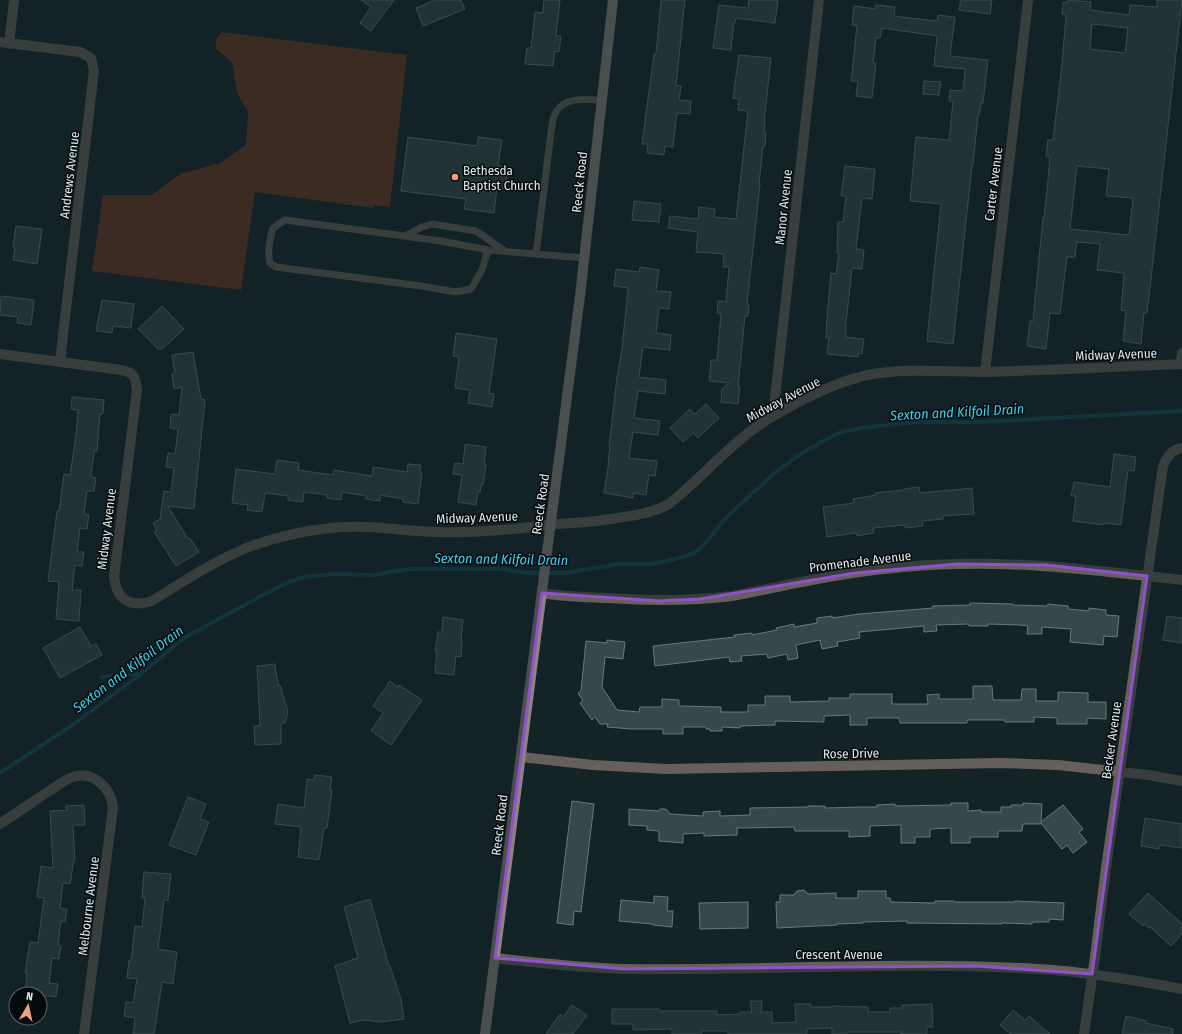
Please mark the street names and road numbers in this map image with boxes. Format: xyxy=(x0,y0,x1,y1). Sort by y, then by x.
street label: Andrews Avenue xyxy=(57,131,82,219)
street label: Carter Avenue xyxy=(982,146,1005,222)
street label: Reeck Road xyxy=(569,151,590,213)
street label: Manor Avenue xyxy=(772,168,795,246)
street label: Midway Avenue xyxy=(1075,346,1157,363)
street label: Midway Avenue xyxy=(744,374,823,425)
street label: Reeck Road xyxy=(529,473,552,536)
street label: Midway Avenue xyxy=(94,487,119,571)
street label: Midway Avenue xyxy=(436,509,518,526)
street label: Promenade Avenue xyxy=(808,548,912,575)
street label: Becker Avenue xyxy=(1099,700,1124,780)
street label: Rose Drive xyxy=(823,746,879,761)
street label: Reeck Road xyxy=(488,794,511,856)
street label: Melbourne Avenue xyxy=(75,856,102,956)
street label: Crescent Avenue xyxy=(795,947,883,962)

